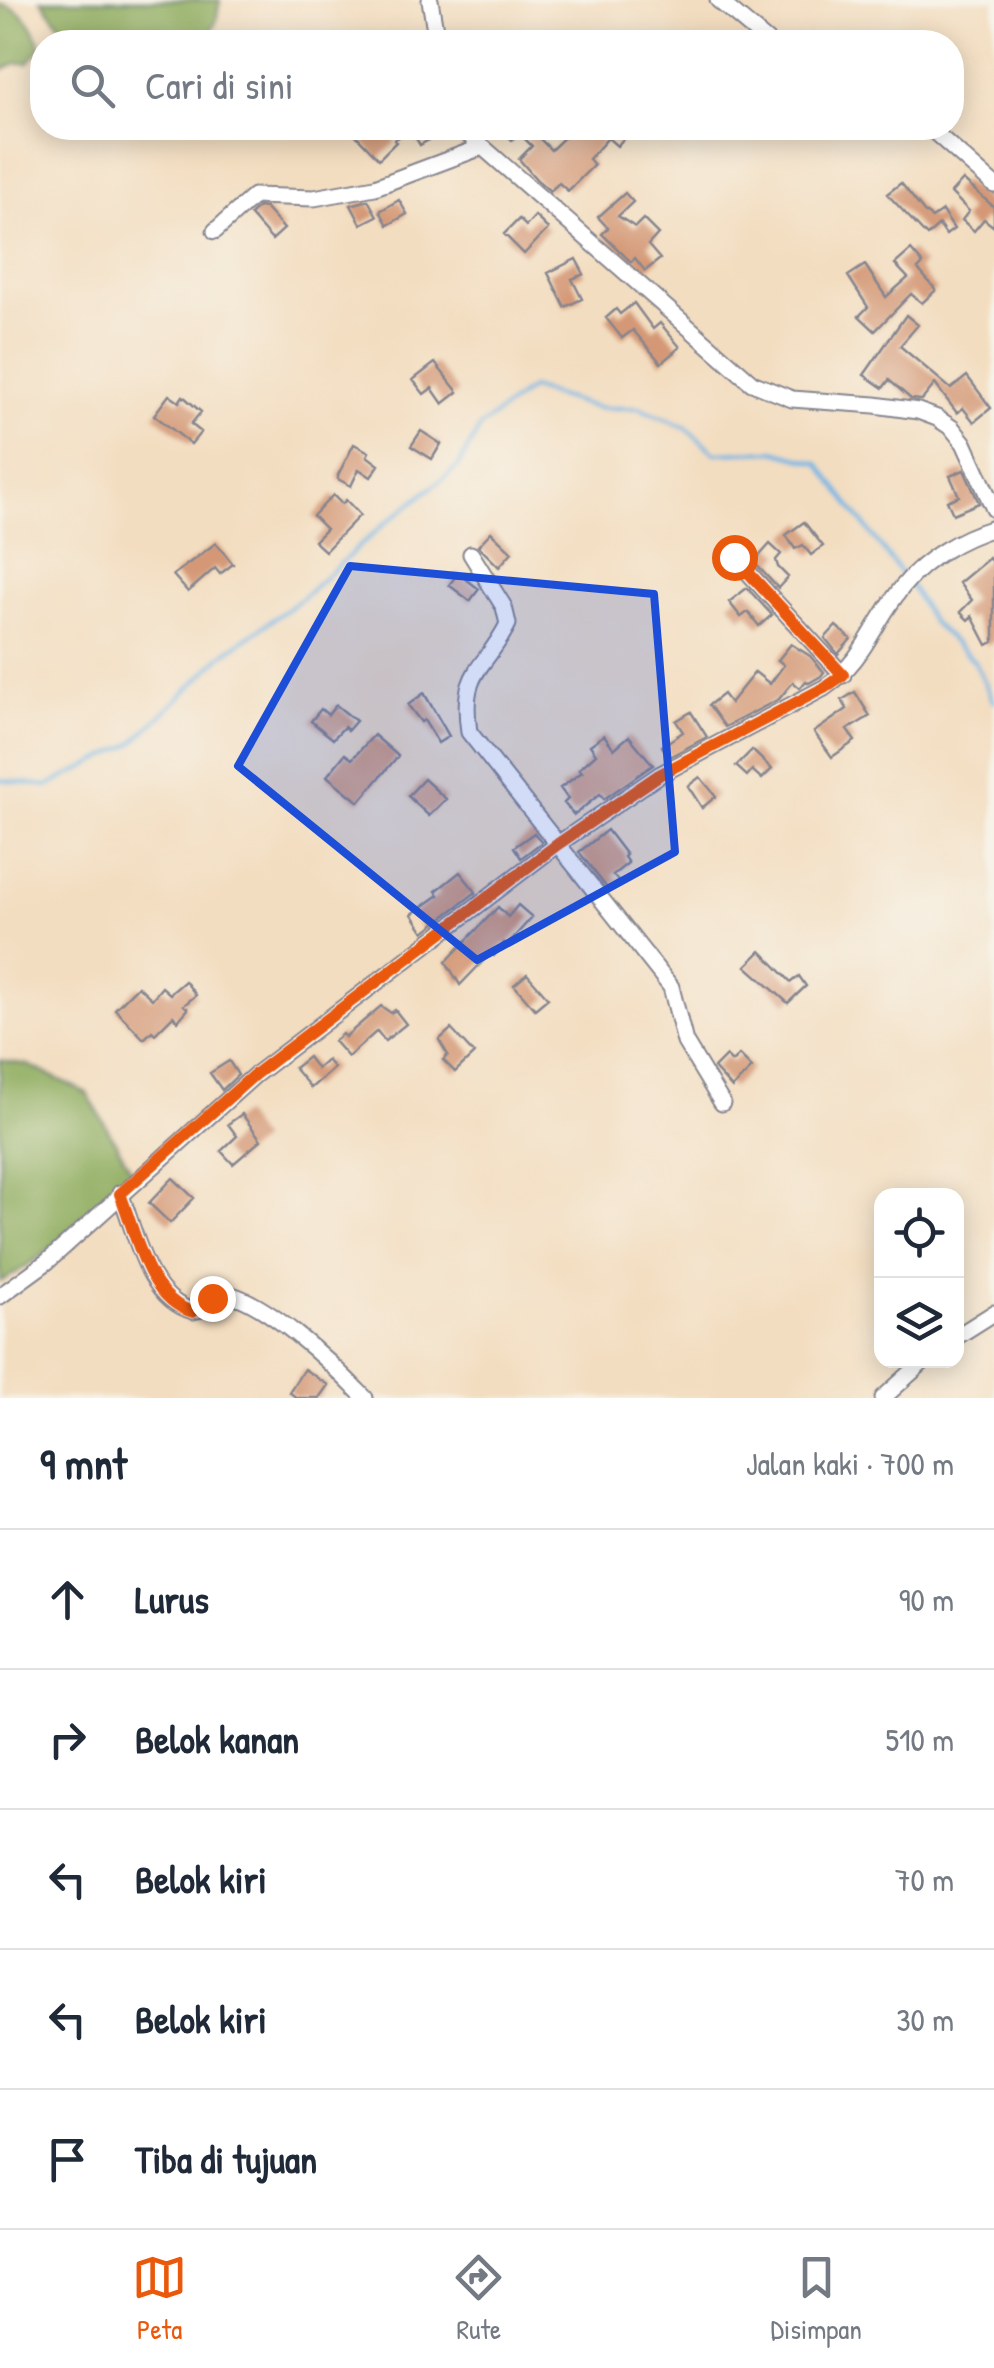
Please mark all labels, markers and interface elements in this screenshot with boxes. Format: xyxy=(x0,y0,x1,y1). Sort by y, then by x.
search box xyxy=(30,30,964,140)
icon: search xyxy=(65,58,120,113)
text: Cari di sini xyxy=(145,59,294,111)
route start xyxy=(712,535,758,581)
map controls xyxy=(874,1188,964,1368)
button: locate xyxy=(874,1188,964,1278)
route end xyxy=(190,1276,236,1322)
button: layers xyxy=(874,1278,964,1368)
text: 9 mnt xyxy=(40,1435,127,1492)
text: Jalan kaki · 700 m xyxy=(746,1442,954,1485)
icon: ahead xyxy=(40,1572,95,1627)
text: Lurus xyxy=(135,1573,209,1625)
text: 90 m xyxy=(899,1578,954,1621)
icon: right xyxy=(40,1712,95,1767)
text: Belok kanan xyxy=(135,1713,299,1765)
text: 510 m xyxy=(885,1718,954,1761)
icon: left xyxy=(40,1852,95,1907)
text: Belok kiri xyxy=(135,1853,267,1905)
text: 70 m xyxy=(895,1858,954,1901)
icon: left xyxy=(40,1992,95,2047)
text: Belok kiri xyxy=(135,1993,267,2045)
text: 30 m xyxy=(896,1998,954,2041)
icon: arrive xyxy=(40,2132,95,2187)
text: Tiba di tujuan xyxy=(135,2133,317,2185)
tab: Peta xyxy=(132,2250,187,2348)
tab: Rute xyxy=(451,2250,506,2348)
tab: Disimpan xyxy=(771,2250,862,2348)

